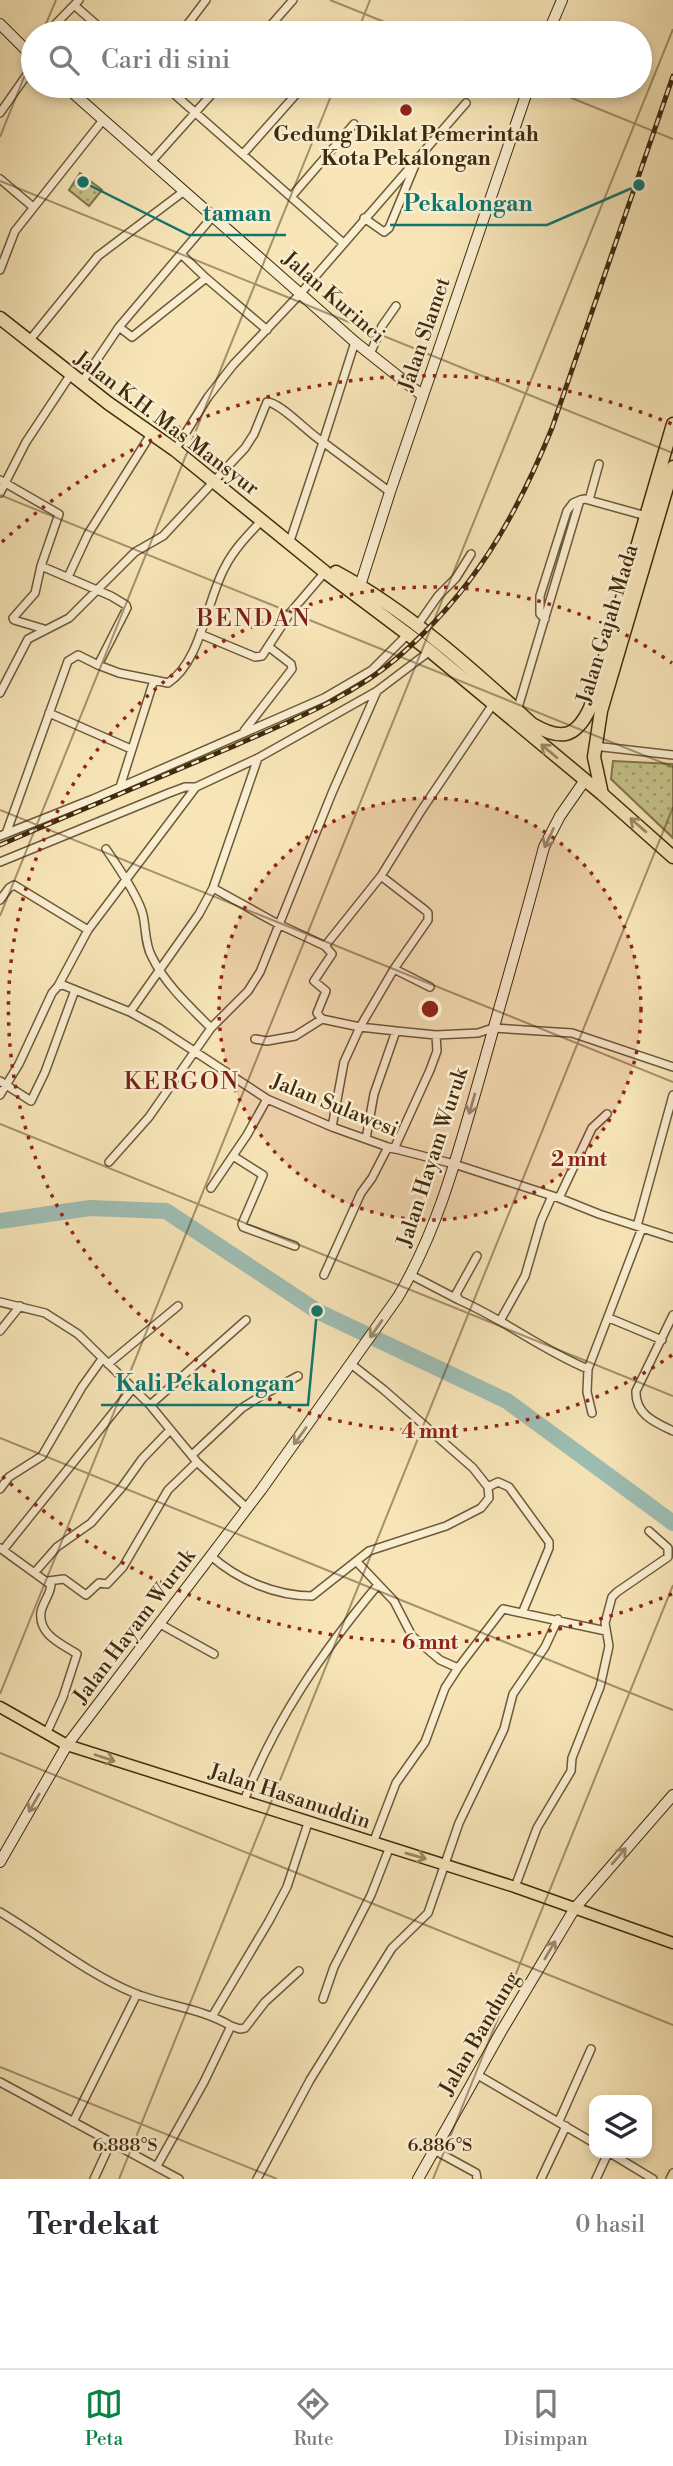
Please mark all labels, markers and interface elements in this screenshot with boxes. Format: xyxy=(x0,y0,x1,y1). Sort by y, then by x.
search box xyxy=(21,21,652,98)
icon: search xyxy=(45,41,83,79)
text: Cari di sini xyxy=(101,44,230,76)
marker: Gedung Diklat Pemerintah Kota Pekalongan xyxy=(398,102,414,118)
place label: Gedung Diklat Pemerintah Kota Pekalongan xyxy=(273,122,539,172)
callout: Pekalongan xyxy=(390,181,547,225)
text: Pekalongan xyxy=(403,190,533,218)
callout: taman xyxy=(189,191,286,235)
text: taman xyxy=(203,200,271,228)
street label: Jalan Kurinci xyxy=(276,246,390,349)
street label: Jalan Slamet xyxy=(393,274,457,396)
street label: Jalan K.H. Mas Mansyur xyxy=(68,345,264,502)
street label: Jalan Gajah Mada xyxy=(571,541,645,708)
district label: BENDAN xyxy=(195,604,312,634)
one-way arrow xyxy=(540,744,558,760)
one-way arrow xyxy=(629,817,647,833)
one-way arrow xyxy=(541,827,555,848)
centre of rings xyxy=(418,997,442,1021)
street label: Jalan Hayam Wuruk xyxy=(391,1063,475,1251)
district label: KERGON xyxy=(124,1067,240,1097)
street label: Jalan Sulawesi xyxy=(266,1068,402,1143)
one-way arrow xyxy=(464,1092,477,1114)
text: 2 mnt xyxy=(551,1147,608,1173)
one-way arrow xyxy=(369,1319,383,1338)
callout: Kali Pekalongan xyxy=(101,1361,308,1405)
text: Kali Pekalongan xyxy=(115,1370,295,1398)
text: 4 mnt xyxy=(402,1419,459,1445)
one-way arrow xyxy=(292,1426,307,1445)
street label: Jalan Hayam Wuruk xyxy=(68,1543,202,1710)
text: 6 mnt xyxy=(402,1630,459,1656)
one-way arrow xyxy=(94,1752,116,1765)
street label: Jalan Hasanuddin xyxy=(205,1758,374,1835)
one-way arrow xyxy=(27,1793,41,1813)
one-way arrow xyxy=(611,1848,627,1866)
one-way arrow xyxy=(404,1850,426,1863)
one-way arrow xyxy=(543,1941,557,1961)
street label: Jalan Bandung xyxy=(434,1967,526,2101)
map controls xyxy=(589,2095,652,2158)
button: layers xyxy=(589,2095,652,2158)
text: 6.888°S xyxy=(93,2134,157,2157)
text: 6.886°S xyxy=(408,2134,472,2157)
text: Terdekat xyxy=(28,2206,159,2244)
text: 0 hasil xyxy=(575,2211,645,2239)
tab: Peta xyxy=(85,2385,123,2451)
tab: Rute xyxy=(293,2385,334,2451)
tab: Disimpan xyxy=(504,2385,588,2451)

